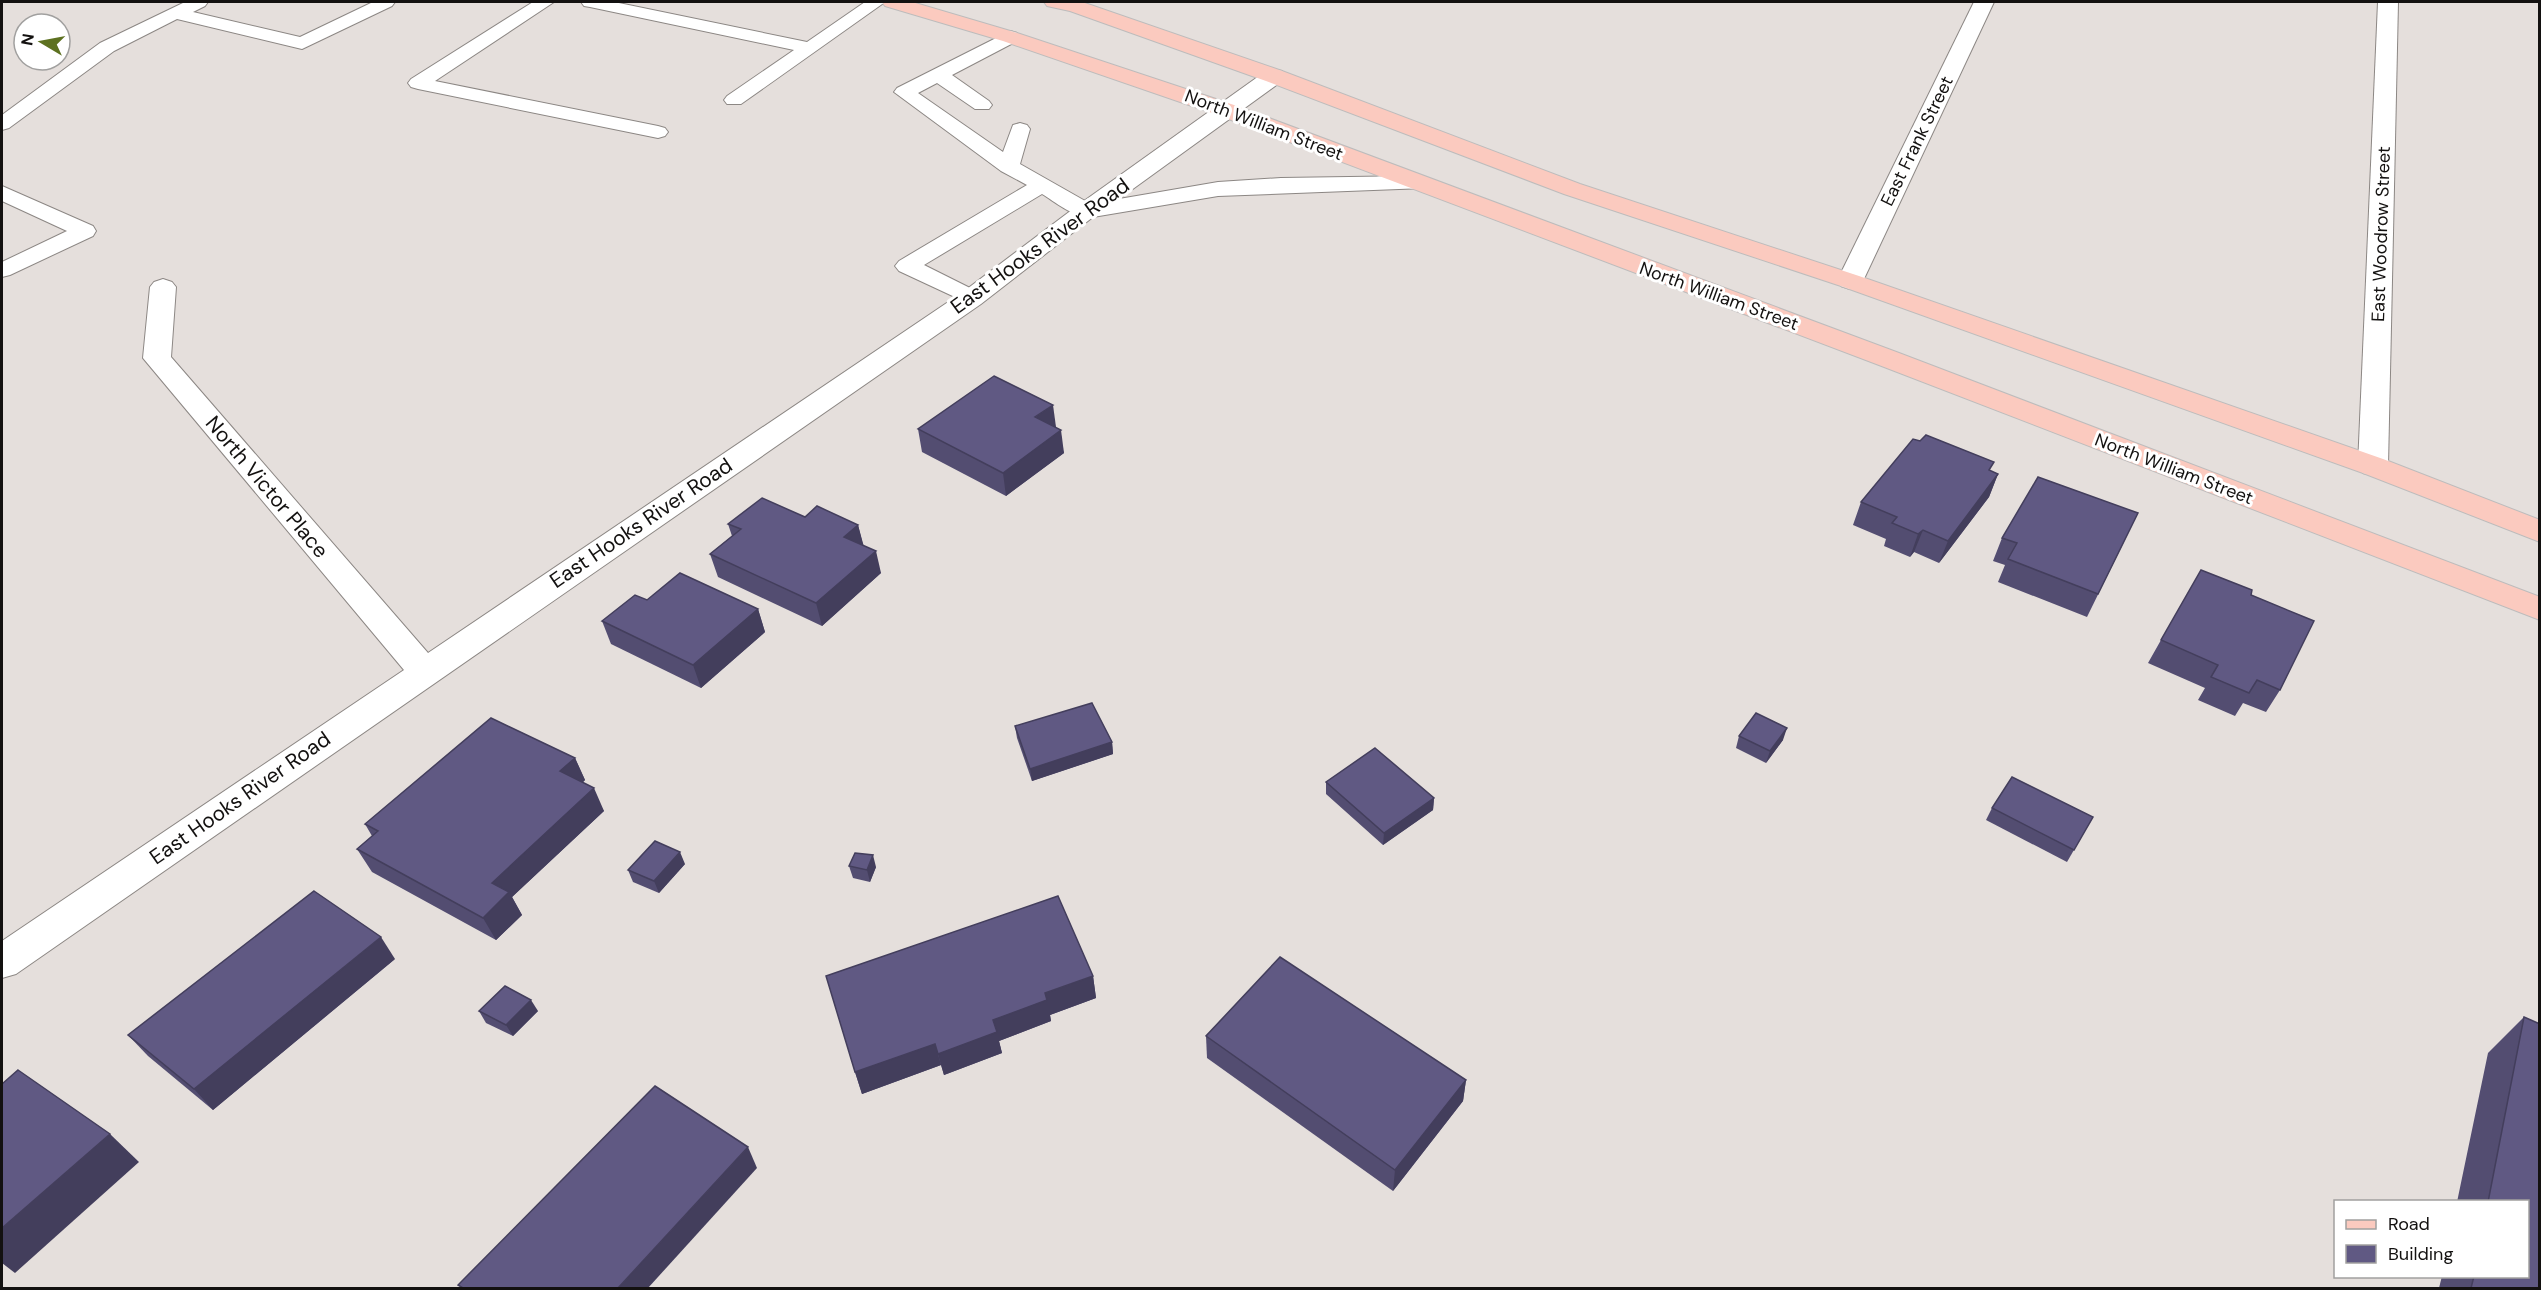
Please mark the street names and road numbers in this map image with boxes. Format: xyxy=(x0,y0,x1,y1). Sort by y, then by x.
street label: East Frank Street xyxy=(1875,72,1959,210)
street label: North William Street xyxy=(1181,84,1347,166)
street label: East Woodrow Street xyxy=(2366,146,2396,322)
street label: East Hooks River Road xyxy=(945,172,1135,320)
street label: North William Street xyxy=(1636,256,1802,336)
street label: North Victor Place xyxy=(199,410,335,564)
street label: North William Street xyxy=(2091,428,2257,510)
street label: East Hooks River Road xyxy=(544,451,738,595)
street label: East Hooks River Road xyxy=(144,725,336,871)

